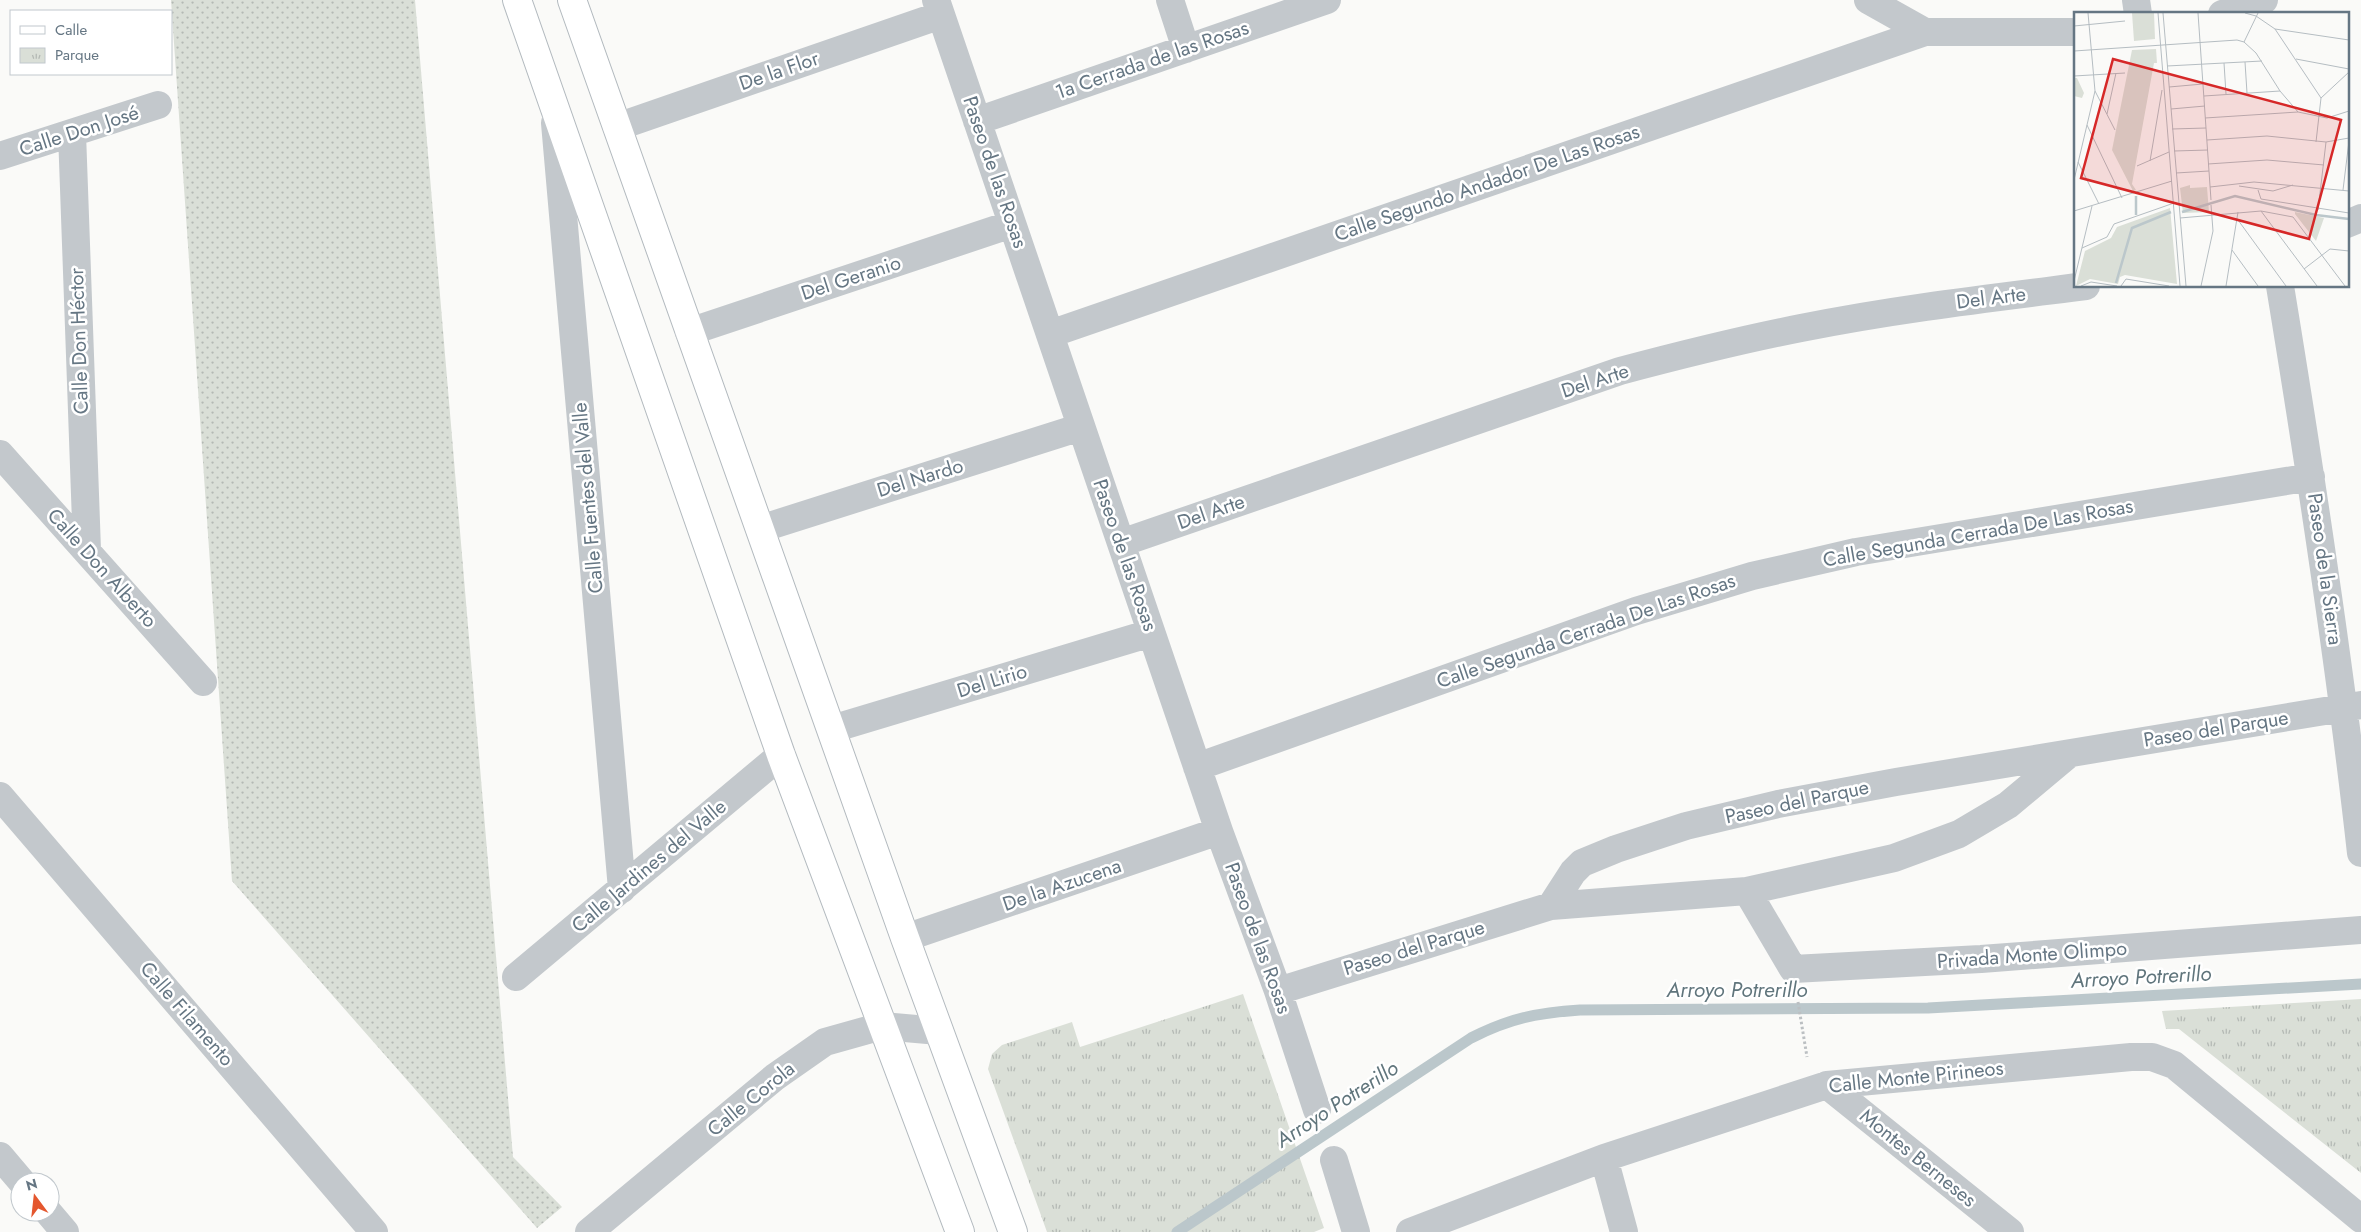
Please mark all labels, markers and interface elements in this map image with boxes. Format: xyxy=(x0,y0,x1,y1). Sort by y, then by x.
legend xyxy=(10,10,172,75)
inset map xyxy=(2074,12,2348,288)
street label: 1a Cerrada de las Rosas xyxy=(1051,13,1253,107)
text: Calle xyxy=(55,19,87,41)
text: Parque xyxy=(55,44,99,66)
street label: De la Flor xyxy=(735,44,823,98)
street label: Paseo de las Rosas xyxy=(955,92,1035,252)
street label: Calle Don José xyxy=(16,98,142,164)
street label: Calle Segundo Andador De Las Rosas xyxy=(1330,117,1644,249)
street label: Del Geranio xyxy=(797,248,905,308)
street label: Calle Don Héctor xyxy=(62,267,96,415)
street label: Del Arte xyxy=(1955,279,2027,317)
street label: Del Arte xyxy=(1557,356,1633,406)
street label: Calle Fuentes del Valle xyxy=(565,401,611,595)
street label: Del Nardo xyxy=(873,451,967,505)
street label: Paseo de las Rosas xyxy=(1085,475,1165,635)
street label: Del Arte xyxy=(1173,487,1249,537)
street label: Calle Segunda Cerrada De Las Rosas xyxy=(1821,491,2135,575)
street label: Paseo de la Sierra xyxy=(2300,491,2350,647)
street label: Calle Don Alberto xyxy=(40,502,164,634)
street label: Calle Segunda Cerrada De Las Rosas xyxy=(1433,566,1739,696)
street label: Del Lirio xyxy=(953,657,1031,705)
street label: Paseo del Parque xyxy=(2141,703,2291,755)
street label: Paseo del Parque xyxy=(1722,773,1872,831)
street label: Calle Jardines del Valle xyxy=(565,792,733,940)
street label: De la Azucena xyxy=(999,851,1125,919)
street label: Paseo de las Rosas xyxy=(1217,858,1299,1018)
street label: Paseo del Parque xyxy=(1340,913,1488,983)
street label: Privada Monte Olimpo xyxy=(1936,934,2128,976)
street label: Calle Filamento xyxy=(133,955,241,1073)
water label: Arroyo Potrerillo xyxy=(2069,958,2212,996)
water label: Arroyo Potrerillo xyxy=(1666,975,1807,1005)
water label: Arroyo Potrerillo xyxy=(1269,1053,1404,1155)
street label: Calle Monte Pirineos xyxy=(1827,1053,2005,1101)
street label: Calle Corola xyxy=(701,1055,801,1143)
street label: Montes Berneses xyxy=(1854,1102,1982,1214)
north arrow xyxy=(10,1172,60,1222)
text: N xyxy=(24,1173,40,1196)

